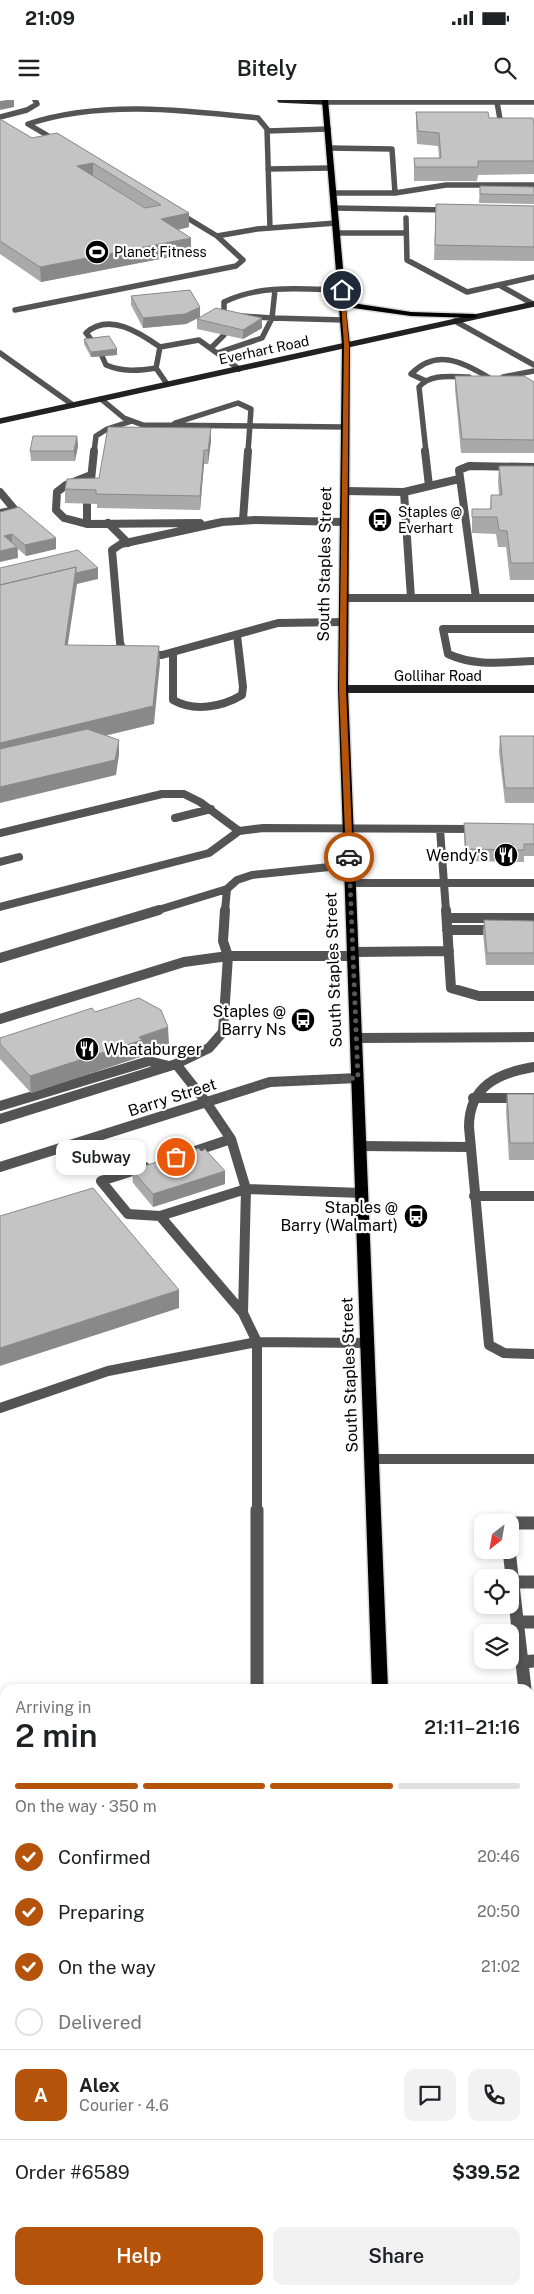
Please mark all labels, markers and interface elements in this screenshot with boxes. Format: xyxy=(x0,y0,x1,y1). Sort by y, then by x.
text: 21:09 xyxy=(25,7,75,29)
icon: menu xyxy=(15,54,43,82)
icon: search xyxy=(491,54,519,82)
text: Bitely xyxy=(237,55,297,81)
sports icon: Planet Fitness xyxy=(84,239,110,265)
place label: Planet Fitness xyxy=(114,244,207,260)
pin xyxy=(321,269,363,311)
icon: home xyxy=(328,276,356,304)
street label: Everhart Road xyxy=(217,333,311,367)
street label: South Staples Street xyxy=(314,486,335,642)
place label: Staples @ Everhart xyxy=(398,504,462,536)
bus stop icon: Staples @ Everhart xyxy=(367,507,393,533)
street label: Gollihar Road xyxy=(394,668,482,684)
courier xyxy=(324,832,374,882)
restaurant icon: Wendy's xyxy=(493,842,519,868)
icon: car xyxy=(335,843,363,871)
place label: Wendy's xyxy=(426,846,488,865)
street label: South Staples Street xyxy=(321,892,346,1048)
place label: Staples @ Barry Ns xyxy=(213,1002,286,1039)
bus stop icon: Staples @ Barry Ns xyxy=(290,1007,316,1033)
restaurant icon: Whataburger xyxy=(74,1036,100,1062)
place label: Whataburger xyxy=(104,1040,202,1059)
street label: Barry Street xyxy=(126,1074,219,1121)
pin xyxy=(155,1136,197,1178)
callout: Subway xyxy=(56,1140,146,1174)
icon: bag xyxy=(162,1143,190,1171)
text: Subway xyxy=(71,1148,131,1167)
place label: Staples @ Barry (Walmart) xyxy=(280,1198,398,1235)
bus stop icon: Staples @ Barry (Walmart) xyxy=(403,1203,429,1229)
street label: South Staples Street xyxy=(337,1297,362,1453)
north arrow xyxy=(474,1514,519,1559)
map controls xyxy=(474,1514,519,1669)
button: locate xyxy=(474,1569,519,1614)
button: layers xyxy=(474,1624,519,1669)
text: Arriving in xyxy=(15,1698,91,1717)
text: 21:11–21:16 xyxy=(424,1716,520,1738)
text: 2 min xyxy=(15,1717,98,1754)
text: On the way · 350 m xyxy=(15,1797,157,1816)
icon: check xyxy=(15,1843,43,1871)
text: Confirmed xyxy=(58,1846,151,1868)
text: 20:46 xyxy=(477,1847,520,1866)
icon: check xyxy=(15,1898,43,1926)
text: Preparing xyxy=(58,1901,145,1923)
text: 20:50 xyxy=(477,1902,520,1921)
icon: check xyxy=(15,1953,43,1981)
text: On the way xyxy=(58,1956,156,1978)
text: 21:02 xyxy=(481,1957,520,1976)
text: Delivered xyxy=(58,2011,142,2033)
button: chat xyxy=(404,2069,456,2121)
button: phone xyxy=(468,2069,520,2121)
text: Alex xyxy=(79,2074,120,2096)
text: A xyxy=(34,2084,48,2106)
text: Courier · 4.6 xyxy=(79,2096,169,2115)
text: Order #6589 xyxy=(15,2161,130,2183)
text: $39.52 xyxy=(452,2161,520,2183)
button: Help xyxy=(15,2227,263,2285)
button: Share xyxy=(273,2227,520,2285)

